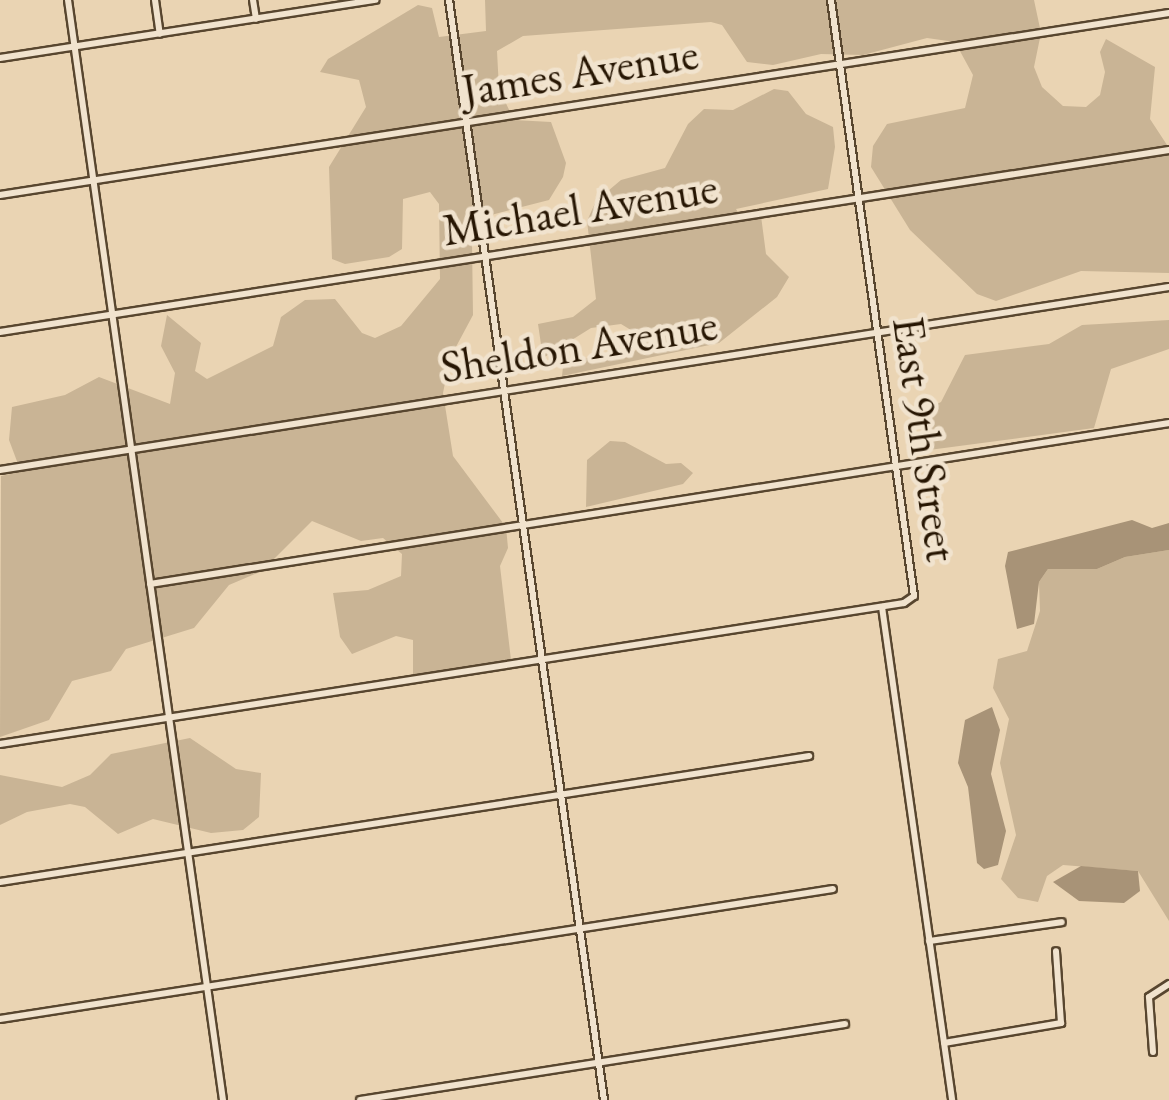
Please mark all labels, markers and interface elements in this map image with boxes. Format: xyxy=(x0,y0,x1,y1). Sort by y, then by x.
street label: James Avenue xyxy=(458,27,702,117)
street label: Michael Avenue xyxy=(439,161,721,257)
street label: Sheldon Avenue xyxy=(437,297,721,395)
street label: East 9th Street xyxy=(881,313,969,565)

